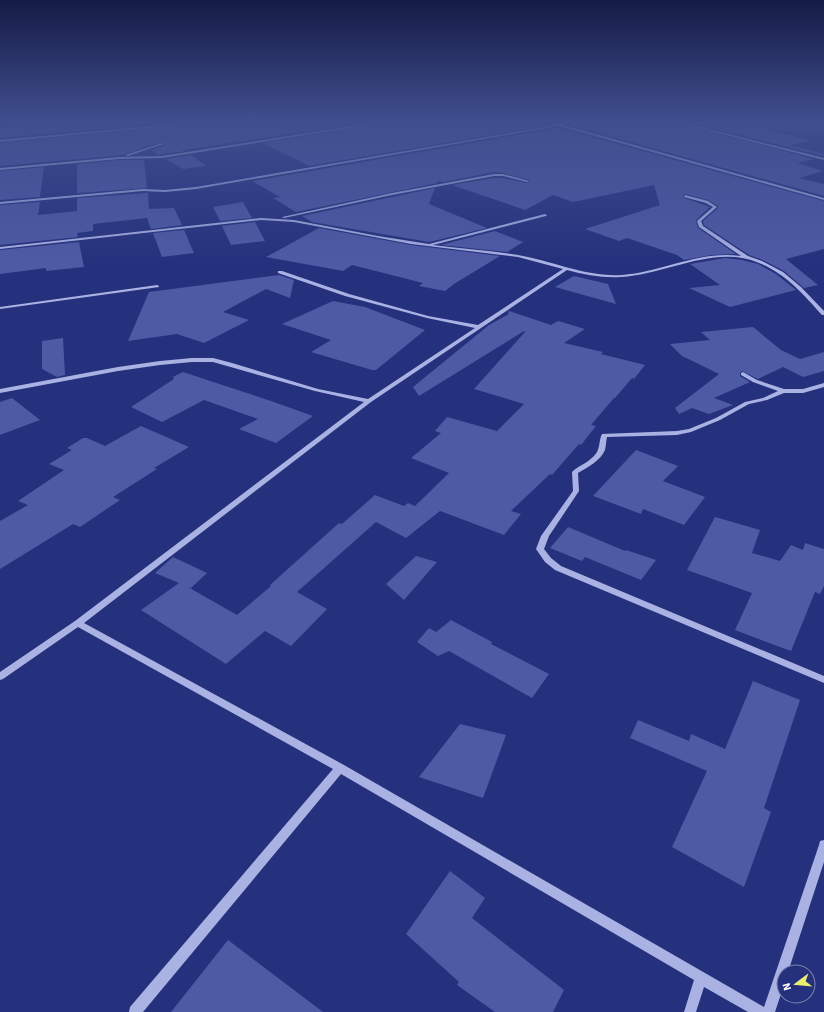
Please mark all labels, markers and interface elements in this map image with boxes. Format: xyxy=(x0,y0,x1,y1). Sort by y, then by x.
north arrow xyxy=(776,964,816,1004)
text: N xyxy=(779,981,795,992)

